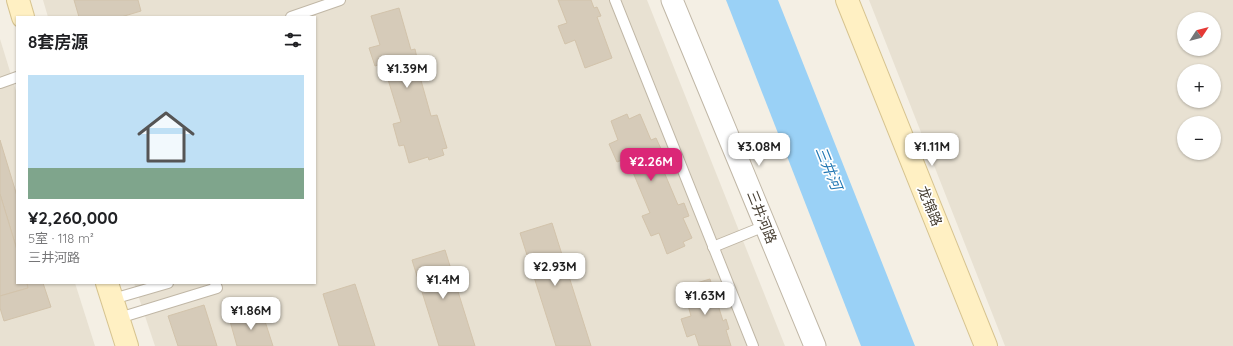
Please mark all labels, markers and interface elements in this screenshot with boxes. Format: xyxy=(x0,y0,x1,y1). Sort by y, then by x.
north arrow xyxy=(1177,12,1221,56)
map controls xyxy=(1177,12,1221,160)
icon: filters xyxy=(282,29,304,51)
text: 8套房源 xyxy=(28,31,88,52)
pin: ¥1.39M xyxy=(374,55,440,89)
text: ¥1.39M xyxy=(386,60,428,76)
button: + xyxy=(1177,64,1221,108)
icon: home xyxy=(130,101,202,173)
button: − xyxy=(1177,116,1221,160)
pin: ¥3.08M xyxy=(726,133,792,167)
pin: ¥1.11M xyxy=(899,133,965,167)
text: ¥3.08M xyxy=(737,138,781,154)
text: ¥1.11M xyxy=(914,138,950,154)
water label: 三井河 xyxy=(812,144,847,195)
pin: ¥2.26M xyxy=(618,148,684,182)
text: ¥2.26M xyxy=(629,153,673,169)
street label: 龙锦路 xyxy=(914,183,946,229)
street label: 三井河路 xyxy=(743,188,781,246)
text: ¥2,260,000 xyxy=(28,207,118,228)
text: 5室 · 118 m² xyxy=(28,230,94,246)
text: 三井河路 xyxy=(28,249,80,265)
pin: ¥2.93M xyxy=(522,253,588,287)
text: ¥2.93M xyxy=(533,258,577,274)
pin: ¥1.4M xyxy=(415,266,471,300)
text: ¥1.4M xyxy=(426,271,460,287)
pin: ¥1.63M xyxy=(672,282,738,316)
text: ¥1.63M xyxy=(685,287,725,303)
pin: ¥1.86M xyxy=(218,297,284,331)
text: ¥1.86M xyxy=(230,302,272,318)

